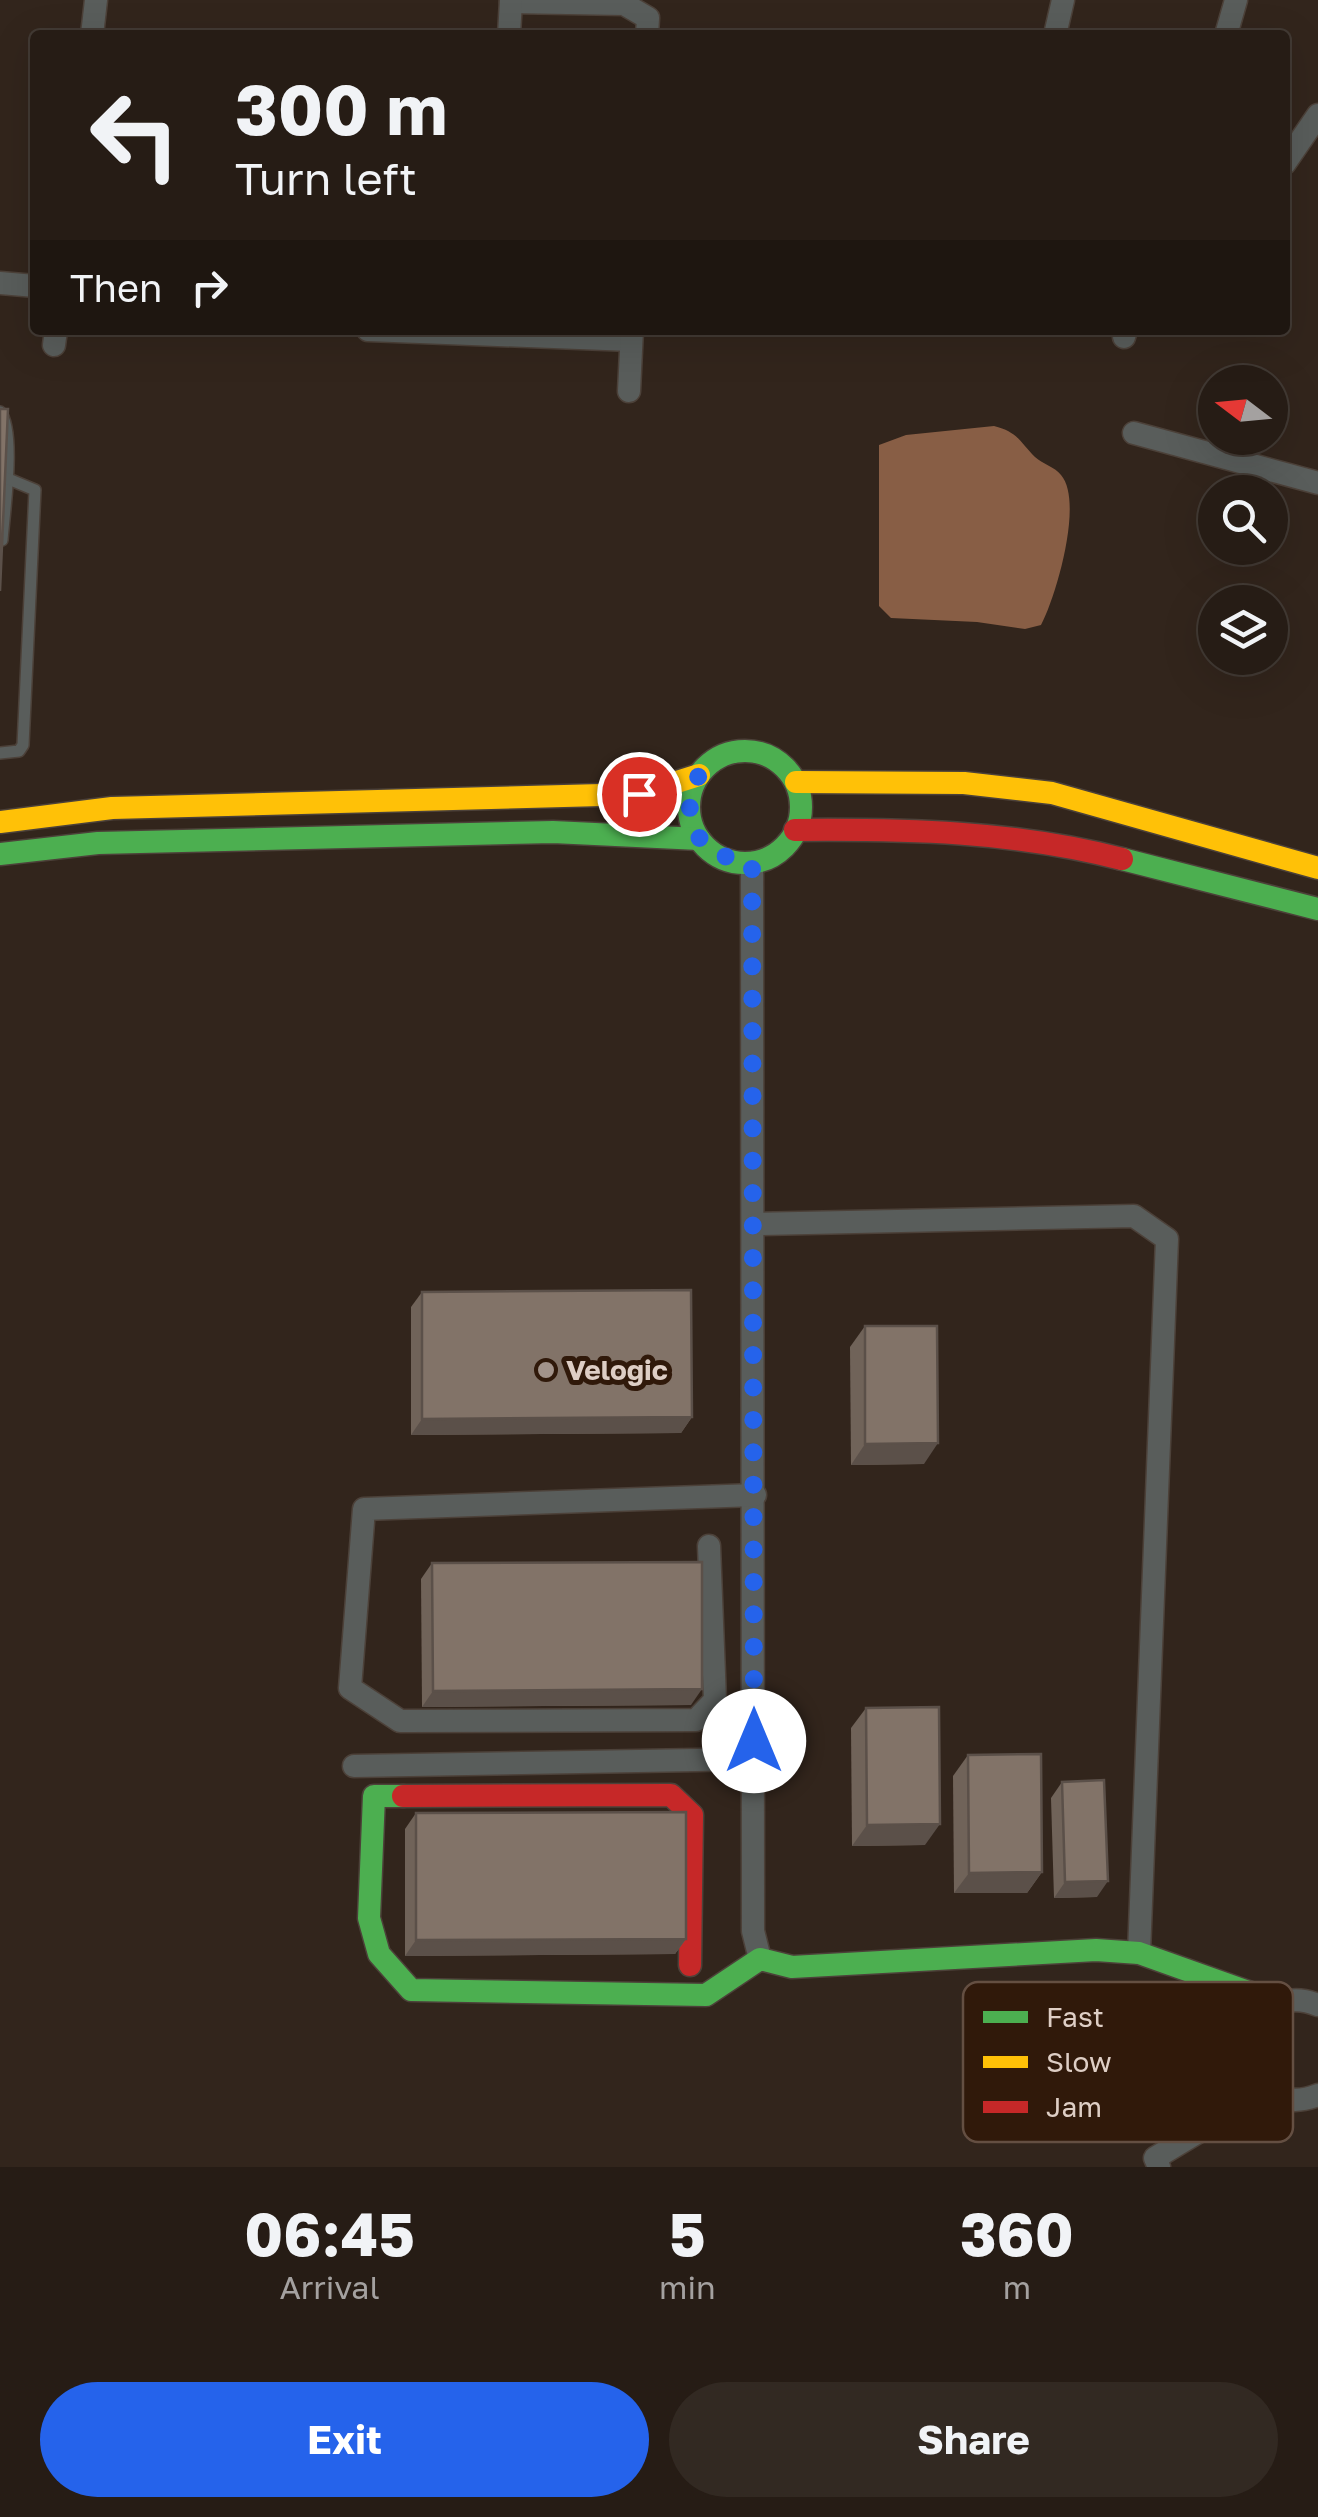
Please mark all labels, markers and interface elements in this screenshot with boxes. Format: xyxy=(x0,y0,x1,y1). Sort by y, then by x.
text: 300 m xyxy=(235,66,447,150)
icon: left xyxy=(70,70,200,200)
text: Turn left xyxy=(235,151,417,205)
icon: right xyxy=(182,260,237,315)
text: Then xyxy=(70,265,162,310)
north arrow xyxy=(1198,365,1288,455)
map controls xyxy=(1198,365,1288,675)
button: search xyxy=(1198,475,1288,565)
button: layers xyxy=(1198,585,1288,675)
pin xyxy=(597,752,682,837)
icon: arrive xyxy=(612,767,667,822)
place label: Velogic xyxy=(566,1353,668,1386)
marker: Velogic xyxy=(535,1359,557,1381)
position arrow xyxy=(702,1689,806,1793)
legend xyxy=(963,1982,1293,2142)
text: Fast xyxy=(1046,2000,1104,2033)
text: Slow xyxy=(1046,2045,1112,2078)
text: Jam xyxy=(1046,2090,1102,2123)
text: 06:45 xyxy=(244,2197,415,2269)
text: 5 xyxy=(669,2197,706,2269)
text: 360 xyxy=(960,2197,1074,2269)
text: Arrival xyxy=(279,2268,380,2306)
text: min xyxy=(659,2268,716,2306)
text: m xyxy=(1003,2268,1031,2306)
button: Exit xyxy=(40,2382,649,2497)
button: Share xyxy=(669,2382,1278,2497)

